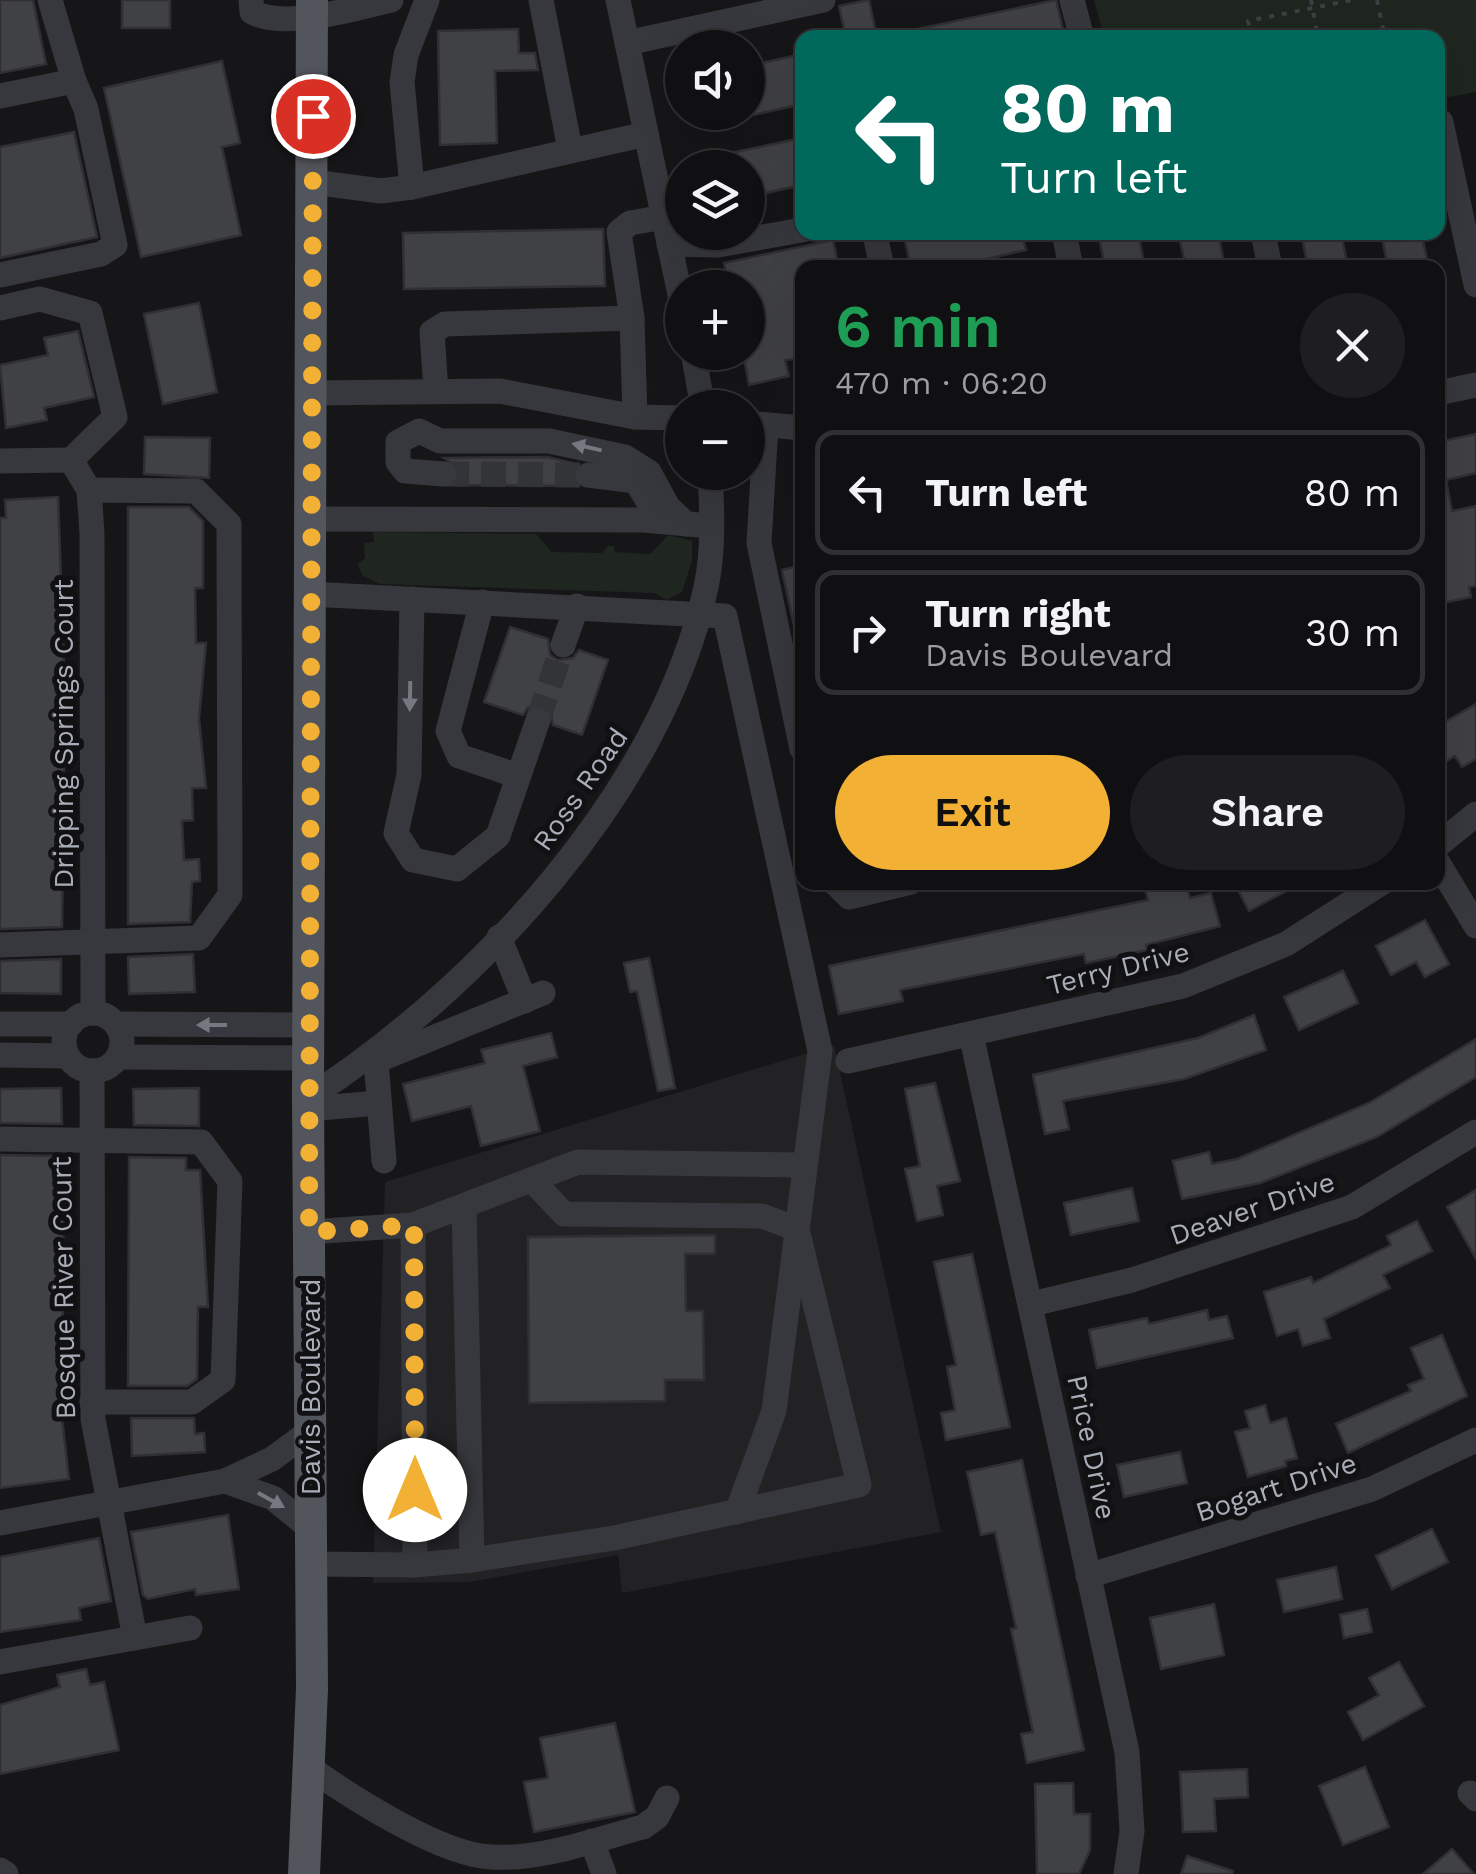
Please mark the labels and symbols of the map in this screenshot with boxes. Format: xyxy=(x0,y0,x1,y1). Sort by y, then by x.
pin xyxy=(271,74,356,159)
one-way arrow xyxy=(571,439,602,454)
street label: Dripping Springs Court xyxy=(47,579,80,889)
one-way arrow xyxy=(402,681,418,713)
street label: Ross Road xyxy=(526,722,635,857)
street label: Terry Drive xyxy=(1043,935,1193,1002)
one-way arrow xyxy=(196,1017,228,1033)
street label: Bosque River Court xyxy=(45,1156,82,1420)
street label: Deaver Drive xyxy=(1165,1165,1339,1252)
street label: Davis Boulevard xyxy=(294,1278,327,1496)
street label: Price Drive xyxy=(1060,1372,1123,1522)
position arrow xyxy=(363,1438,467,1542)
street label: Bogart Drive xyxy=(1191,1446,1361,1529)
one-way arrow xyxy=(257,1491,285,1509)

